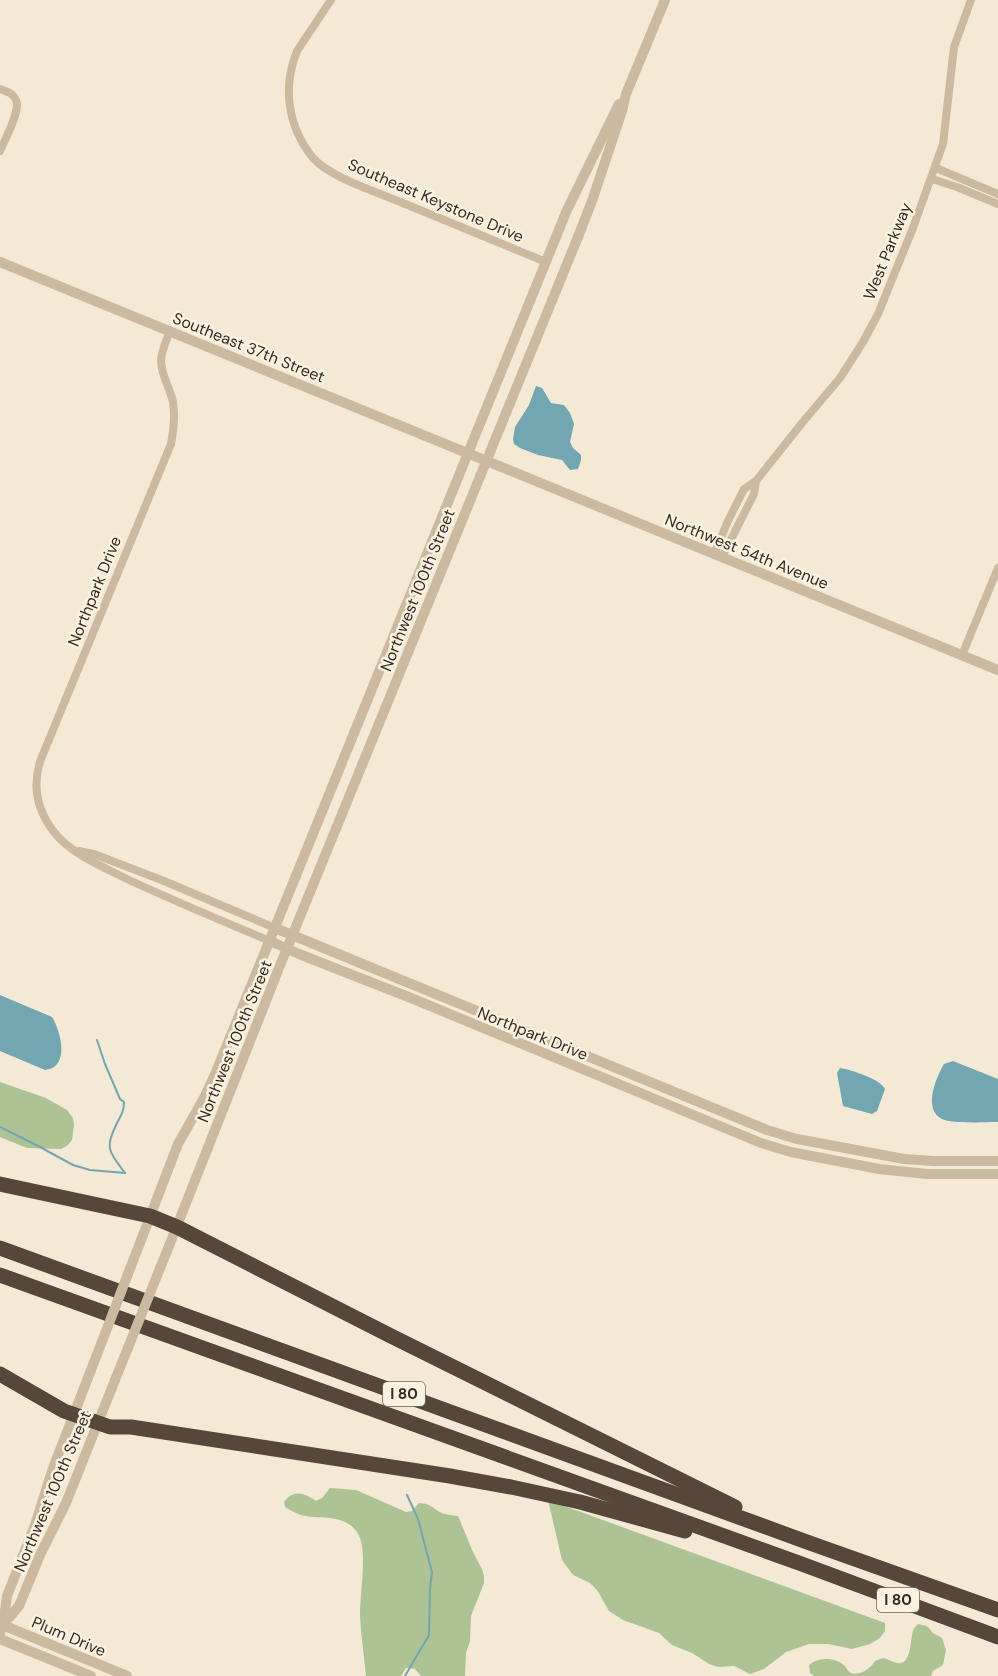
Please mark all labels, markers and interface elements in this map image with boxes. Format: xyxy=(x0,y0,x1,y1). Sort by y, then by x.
street label: Southeast Keystone Drive xyxy=(345,154,527,247)
street label: West Parkway xyxy=(858,199,916,303)
street label: Southeast 37th Street xyxy=(170,307,328,388)
street label: Northwest 100th Street xyxy=(375,506,460,674)
street label: Northwest 54th Avenue xyxy=(662,509,832,594)
street label: Northpark Drive xyxy=(63,533,126,649)
street label: Northwest 100th Street xyxy=(192,957,277,1125)
street label: Northpark Drive xyxy=(475,1002,591,1065)
road number: I 80 xyxy=(383,1382,425,1406)
street label: Northwest 100th Street xyxy=(9,1407,96,1575)
road number: I 80 xyxy=(877,1588,919,1612)
street label: Plum Drive xyxy=(29,1611,109,1661)

